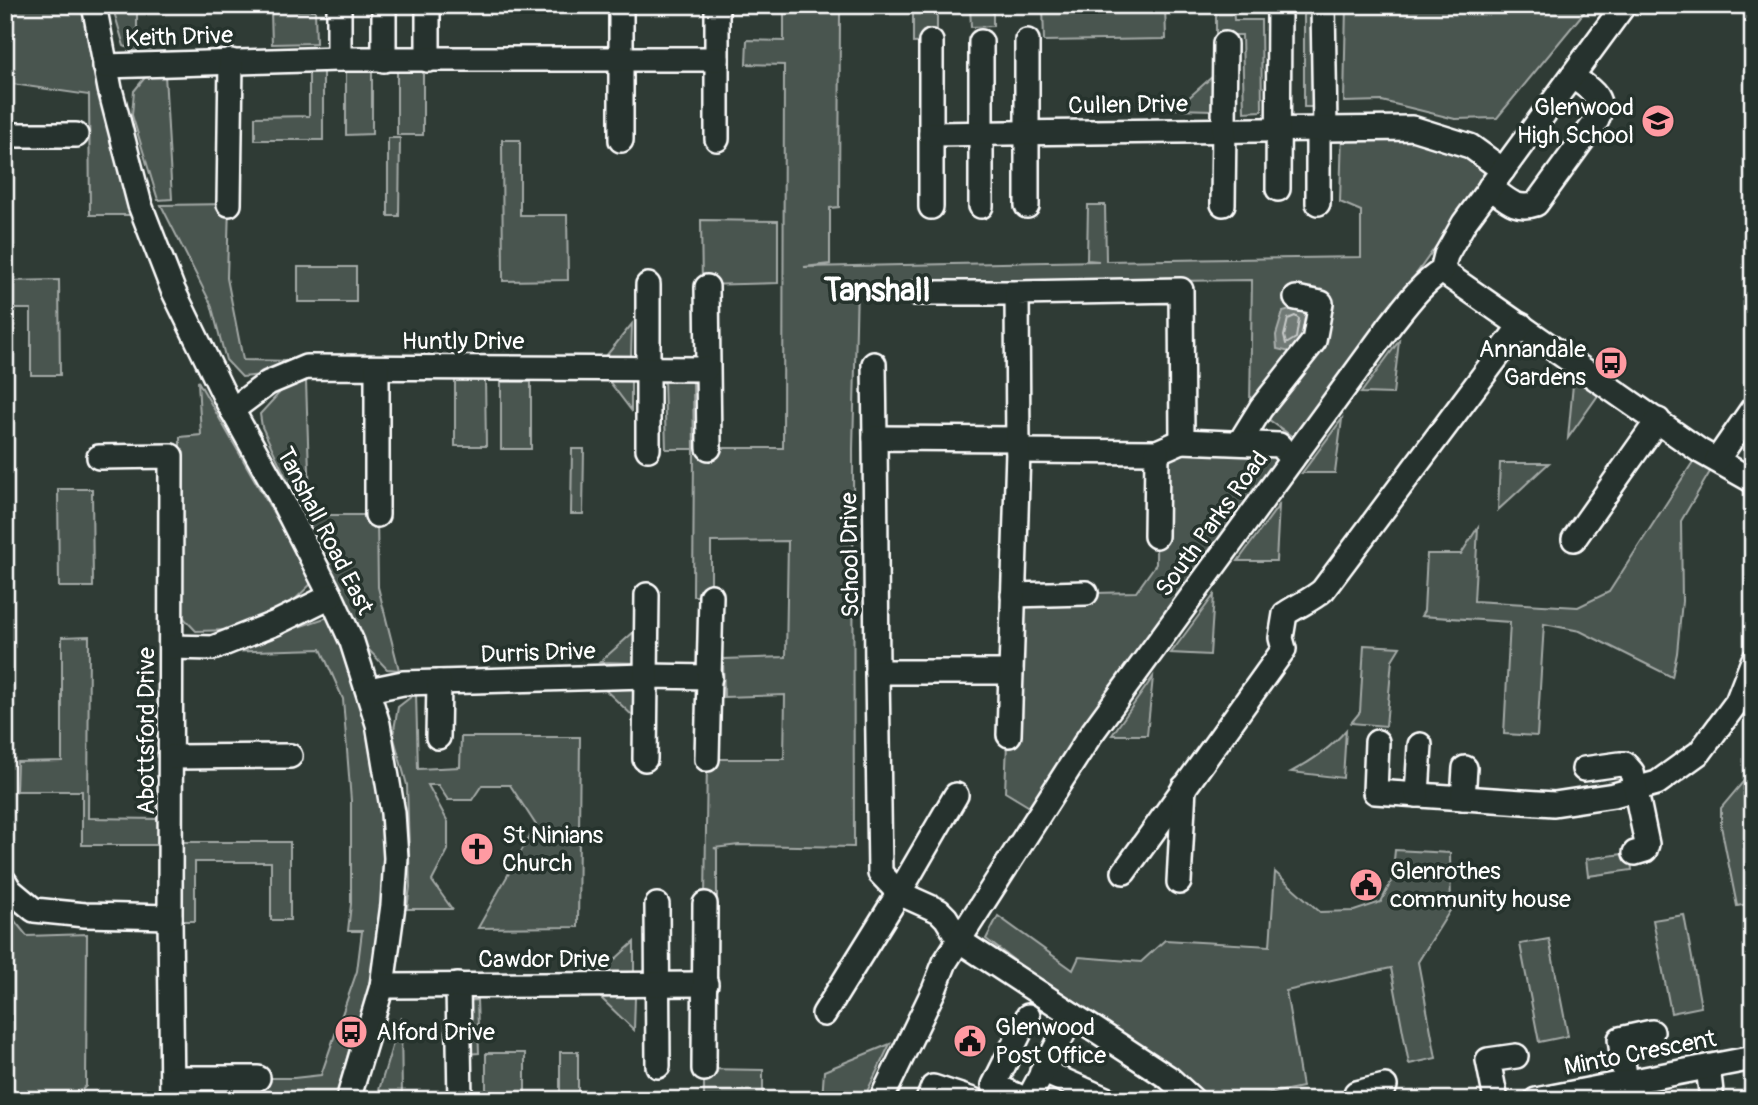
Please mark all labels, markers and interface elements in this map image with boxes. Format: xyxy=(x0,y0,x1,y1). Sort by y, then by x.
street label: Keith Drive xyxy=(125,21,234,53)
street label: Cullen Drive xyxy=(1068,89,1188,121)
place label: Glenwood High School xyxy=(1517,93,1634,150)
school or university icon: Glenwood High School xyxy=(1639,102,1677,140)
district label: Tanshall xyxy=(823,271,930,311)
street label: Huntly Drive xyxy=(402,327,525,356)
place label: Annandale Gardens xyxy=(1479,335,1586,392)
bus stop icon: Annandale Gardens xyxy=(1592,344,1630,382)
street label: Tanshall Road East xyxy=(270,442,380,620)
street label: South Parks Road xyxy=(1149,446,1275,602)
street label: School Drive xyxy=(834,492,866,618)
street label: Durris Drive xyxy=(480,636,596,670)
street label: Abottsford Drive xyxy=(132,647,161,815)
place label: St Ninians Church xyxy=(502,821,604,878)
church icon: St Ninians Church xyxy=(458,830,496,868)
place label: Glenrothes community house xyxy=(1390,857,1571,914)
public building icon: Glenrothes community house xyxy=(1347,866,1385,904)
street label: Cawdor Drive xyxy=(478,945,610,974)
bus stop icon: Alford Drive xyxy=(332,1013,370,1051)
place label: Glenwood Post Office xyxy=(995,1013,1106,1070)
place label: Alford Drive xyxy=(376,1018,495,1047)
public building icon: Glenwood Post Office xyxy=(951,1022,989,1060)
street label: Minto Crescent xyxy=(1561,1024,1719,1082)

